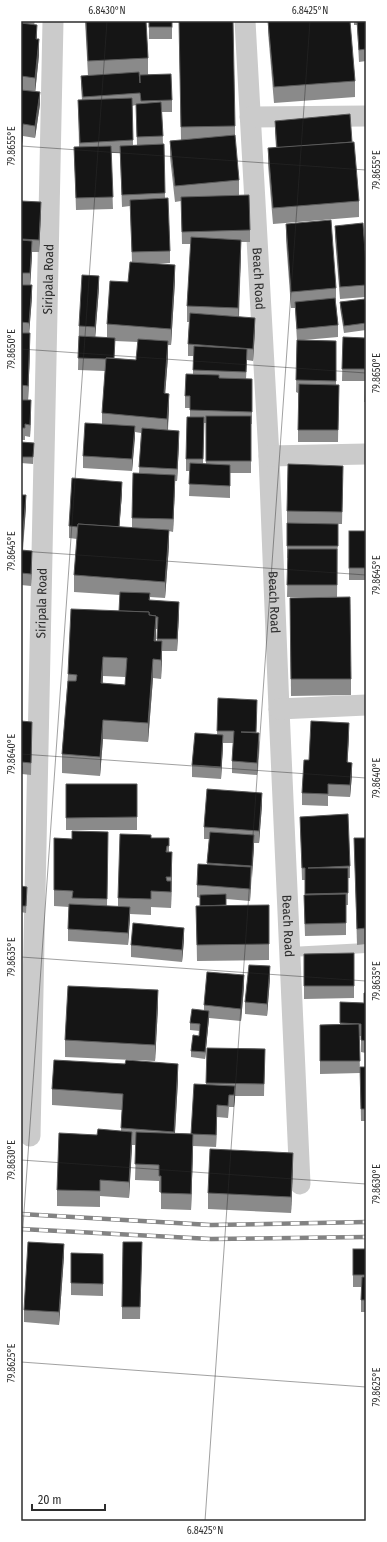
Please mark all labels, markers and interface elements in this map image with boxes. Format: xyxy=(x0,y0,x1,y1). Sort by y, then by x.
text: 6.8430°N xyxy=(88,5,126,17)
text: 6.8425°N xyxy=(292,5,328,17)
text: 79.8655°E xyxy=(6,126,18,166)
text: 79.8655°E xyxy=(371,150,383,190)
street label: Siripala Road xyxy=(40,244,56,315)
street label: Beach Road xyxy=(250,247,268,310)
text: 79.8650°E xyxy=(6,329,18,369)
text: 79.8650°E xyxy=(371,353,383,393)
text: 79.8645°E xyxy=(6,531,18,571)
text: 79.8645°E xyxy=(371,555,383,595)
street label: Siripala Road xyxy=(33,568,50,638)
street label: Beach Road xyxy=(266,571,283,634)
text: 79.8640°E xyxy=(6,734,18,774)
text: 79.8640°E xyxy=(371,758,383,798)
street label: Beach Road xyxy=(279,895,297,957)
text: 79.8635°E xyxy=(6,937,18,977)
text: 79.8635°E xyxy=(371,961,383,1001)
text: 79.8630°E xyxy=(6,1140,18,1180)
text: 79.8630°E xyxy=(371,1164,383,1204)
text: 79.8625°E xyxy=(6,1343,18,1383)
text: 79.8625°E xyxy=(371,1367,383,1407)
scale bar xyxy=(32,1486,105,1512)
text: 20 m xyxy=(38,1493,62,1507)
text: 6.8425°N xyxy=(187,1525,223,1537)

